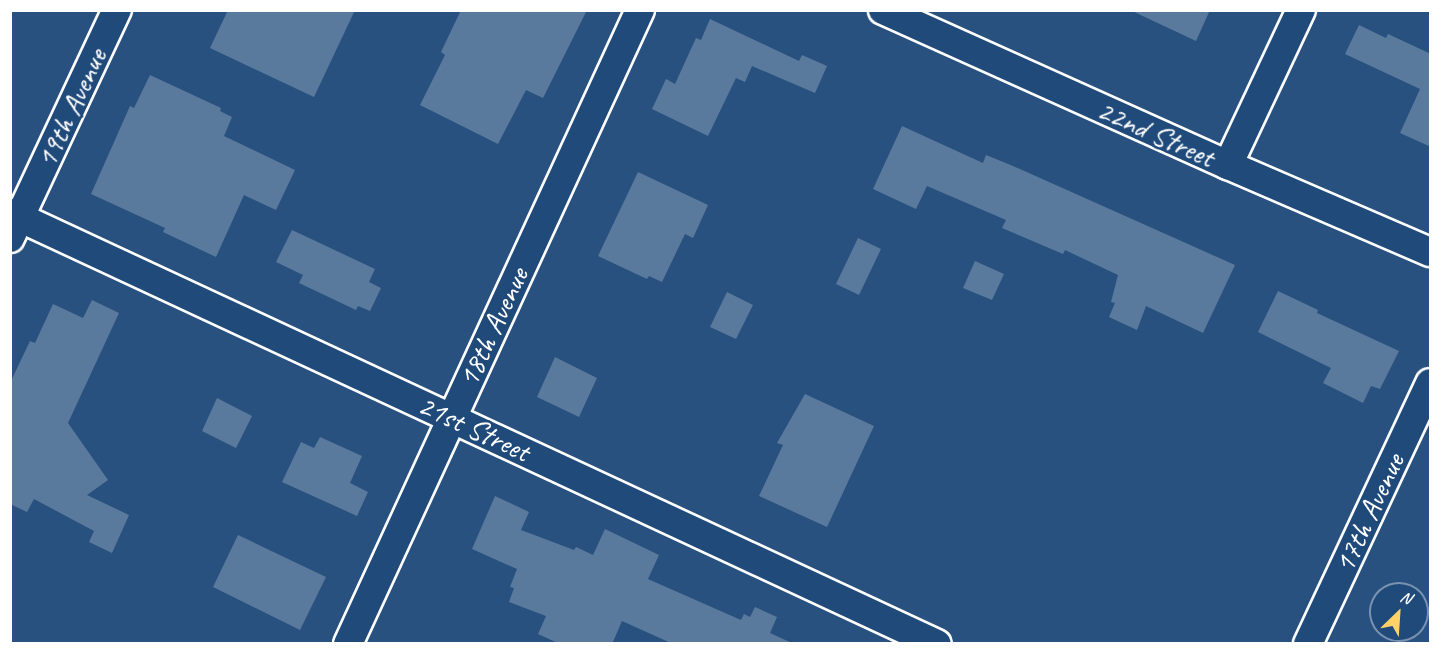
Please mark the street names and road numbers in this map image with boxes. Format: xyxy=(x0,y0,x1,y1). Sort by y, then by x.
street label: 19th Avenue xyxy=(28,43,114,173)
street label: 22nd Street xyxy=(1092,91,1220,175)
street label: 18th Avenue xyxy=(450,262,536,392)
street label: 21st Street xyxy=(412,386,536,470)
street label: 17th Avenue xyxy=(1326,448,1412,578)

